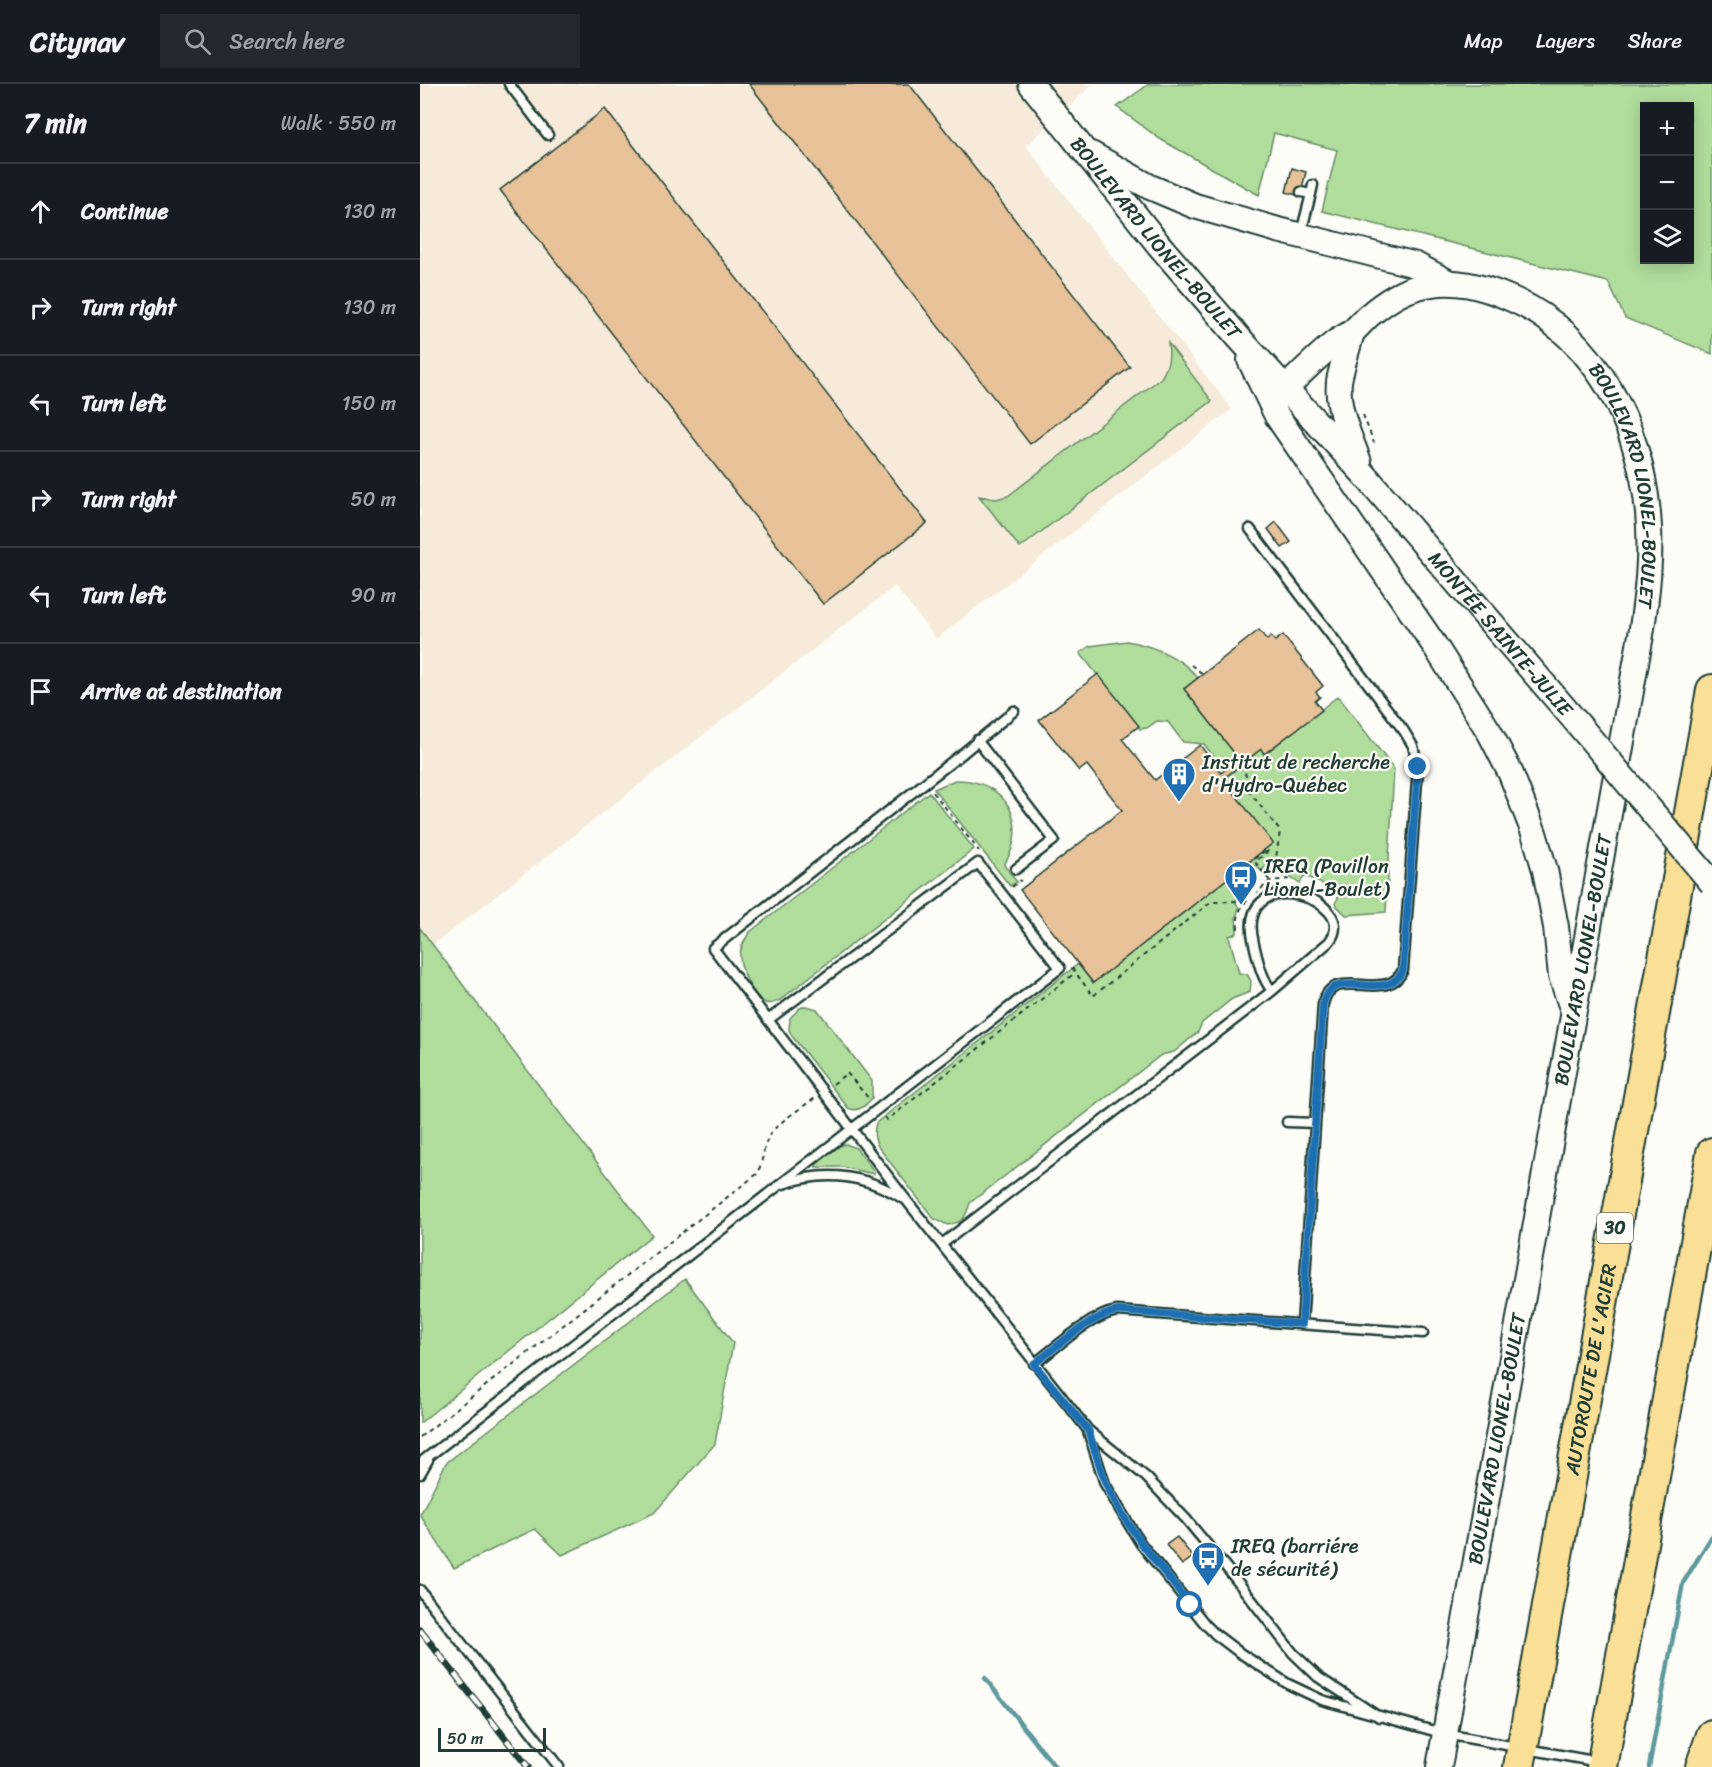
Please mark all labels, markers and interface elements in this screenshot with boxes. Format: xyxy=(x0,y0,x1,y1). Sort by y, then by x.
search box xyxy=(160,14,580,68)
text: Citynav xyxy=(30,17,124,66)
text: Search here xyxy=(229,22,345,61)
text: Map xyxy=(1464,22,1503,60)
text: Layers xyxy=(1536,22,1595,60)
text: Share xyxy=(1628,22,1682,60)
icon: search xyxy=(181,25,214,58)
text: 7 min xyxy=(24,100,87,146)
map controls xyxy=(1640,102,1694,264)
button: + xyxy=(1640,102,1694,156)
text: Walk · 550 m xyxy=(281,106,396,141)
street label: BOULEVARD LIONEL-BOULET xyxy=(1061,128,1251,348)
button: − xyxy=(1640,156,1694,210)
text: Continue xyxy=(81,192,169,231)
text: 130 m xyxy=(343,194,396,229)
icon: ahead xyxy=(24,195,57,228)
button: layers xyxy=(1640,210,1694,264)
text: Turn right xyxy=(81,288,176,327)
text: 130 m xyxy=(343,290,396,325)
icon: right xyxy=(24,291,57,324)
street label: BOULEVARD LIONEL-BOULET xyxy=(1579,355,1667,611)
text: Turn left xyxy=(81,384,166,423)
text: 150 m xyxy=(342,386,396,421)
icon: left xyxy=(24,387,57,420)
text: Turn right xyxy=(81,480,176,519)
text: 50 m xyxy=(351,482,396,517)
icon: right xyxy=(24,483,57,516)
street label: MONTÉE SAINTE-JULIE xyxy=(1419,543,1583,726)
text: Turn left xyxy=(81,576,166,615)
text: 90 m xyxy=(351,578,396,613)
icon: left xyxy=(24,579,57,612)
text: Arrive at destination xyxy=(81,672,282,711)
icon: arrive xyxy=(24,675,57,708)
place label: Institut de recherche d'Hydro-Québec xyxy=(1201,745,1390,803)
route end xyxy=(1404,753,1430,779)
building icon: Institut de recherche d'Hydro-Québec xyxy=(1161,756,1197,803)
street label: BOULEVARD LIONEL-BOULET xyxy=(1544,830,1623,1088)
place label: IREQ (Pavillon Lionel-Boulet) xyxy=(1263,849,1390,907)
bus stop icon: IREQ (Pavillon Lionel-Boulet) xyxy=(1223,859,1259,906)
road number: 30 xyxy=(1597,1213,1633,1243)
street label: AUTOROUTE DE L'ACIER xyxy=(1554,1261,1626,1479)
street label: BOULEVARD LIONEL-BOULET xyxy=(1458,1309,1537,1567)
place label: IREQ (barriére de sécurité) xyxy=(1230,1529,1359,1587)
bus stop icon: IREQ (barriére de sécurité) xyxy=(1190,1540,1226,1587)
route start xyxy=(1176,1591,1202,1617)
text: 50 m xyxy=(447,1724,483,1753)
scale bar xyxy=(438,1725,546,1752)

